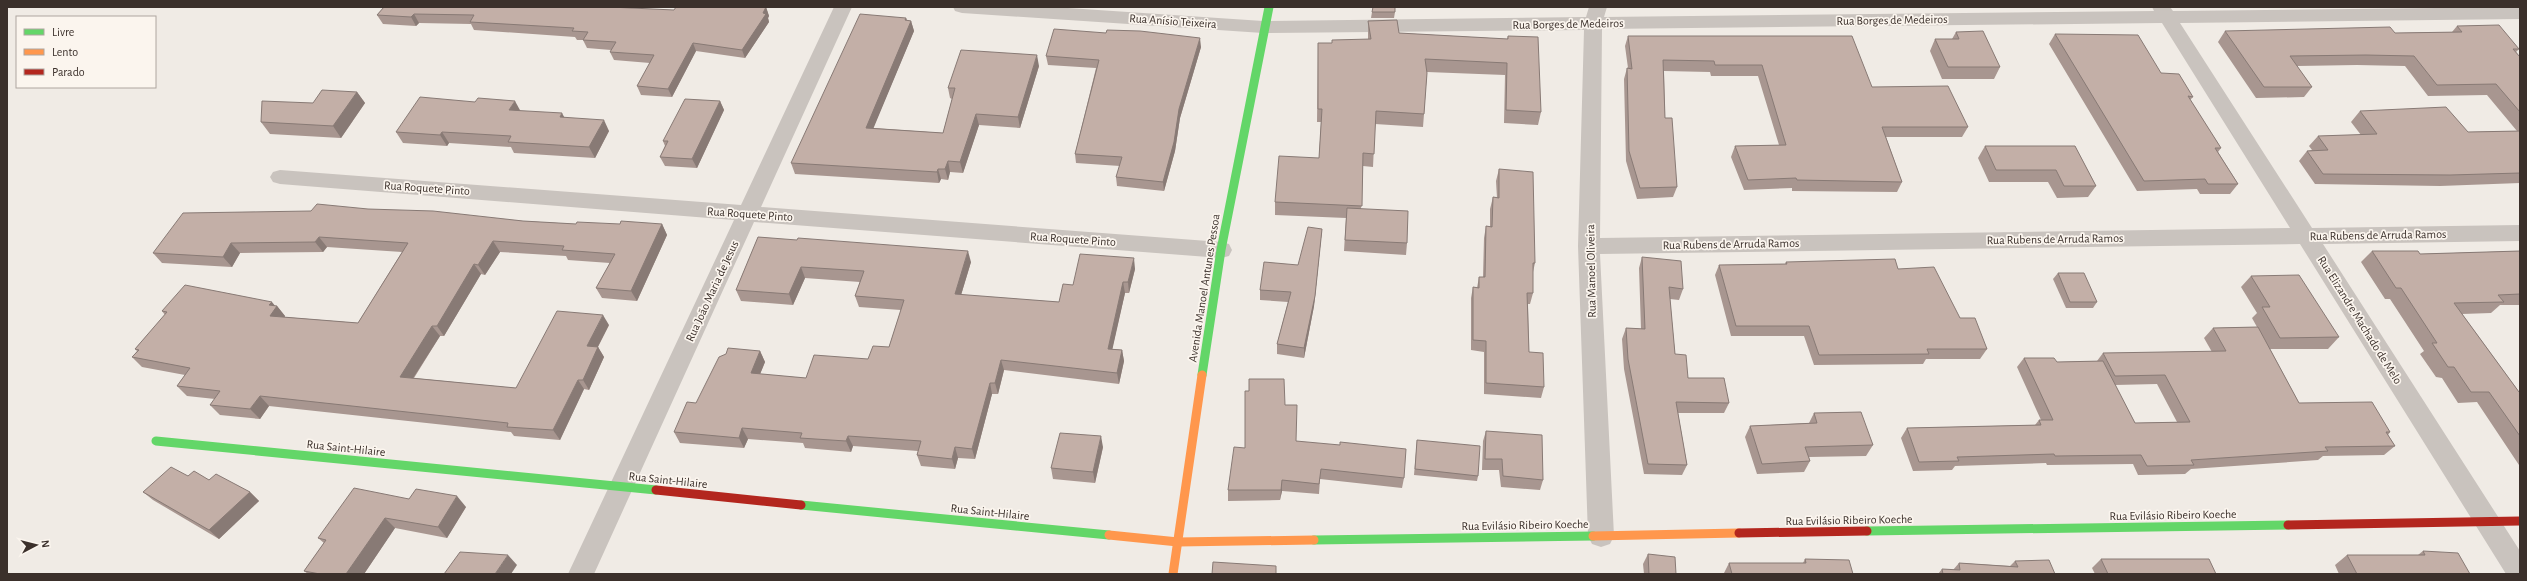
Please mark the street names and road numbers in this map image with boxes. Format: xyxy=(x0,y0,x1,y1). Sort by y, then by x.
street label: Rua Anísio Teixeira xyxy=(1129,12,1218,30)
street label: Rua Borges de Medeiros xyxy=(1836,13,1948,27)
street label: Rua Borges de Medeiros xyxy=(1512,17,1624,31)
street label: Rua Roquete Pinto xyxy=(384,179,470,197)
street label: Rua Roquete Pinto xyxy=(707,205,793,223)
street label: Avenida Manoel Antunes Pessoa xyxy=(1186,213,1222,363)
street label: Rua Manoel Oliveira xyxy=(1584,224,1598,318)
street label: Rua Rubens de Arruda Ramos xyxy=(2309,228,2447,242)
street label: Rua Roquete Pinto xyxy=(1030,230,1116,248)
street label: Rua Rubens de Arruda Ramos xyxy=(1986,232,2124,246)
street label: Rua Rubens de Arruda Ramos xyxy=(1662,237,1800,251)
street label: Rua João Maria de Jesus xyxy=(683,239,741,343)
street label: Rua Elizandre Machado de Melo xyxy=(2316,254,2405,386)
street label: Rua Saint-Hilaire xyxy=(306,438,386,458)
street label: Rua Saint-Hilaire xyxy=(628,470,708,490)
street label: Rua Saint-Hilaire xyxy=(950,502,1030,522)
street label: Rua Evilásio Ribeiro Koeche xyxy=(2109,508,2237,522)
street label: Rua Evilásio Ribeiro Koeche xyxy=(1785,513,1913,527)
street label: Rua Evilásio Ribeiro Koeche xyxy=(1461,518,1589,532)

